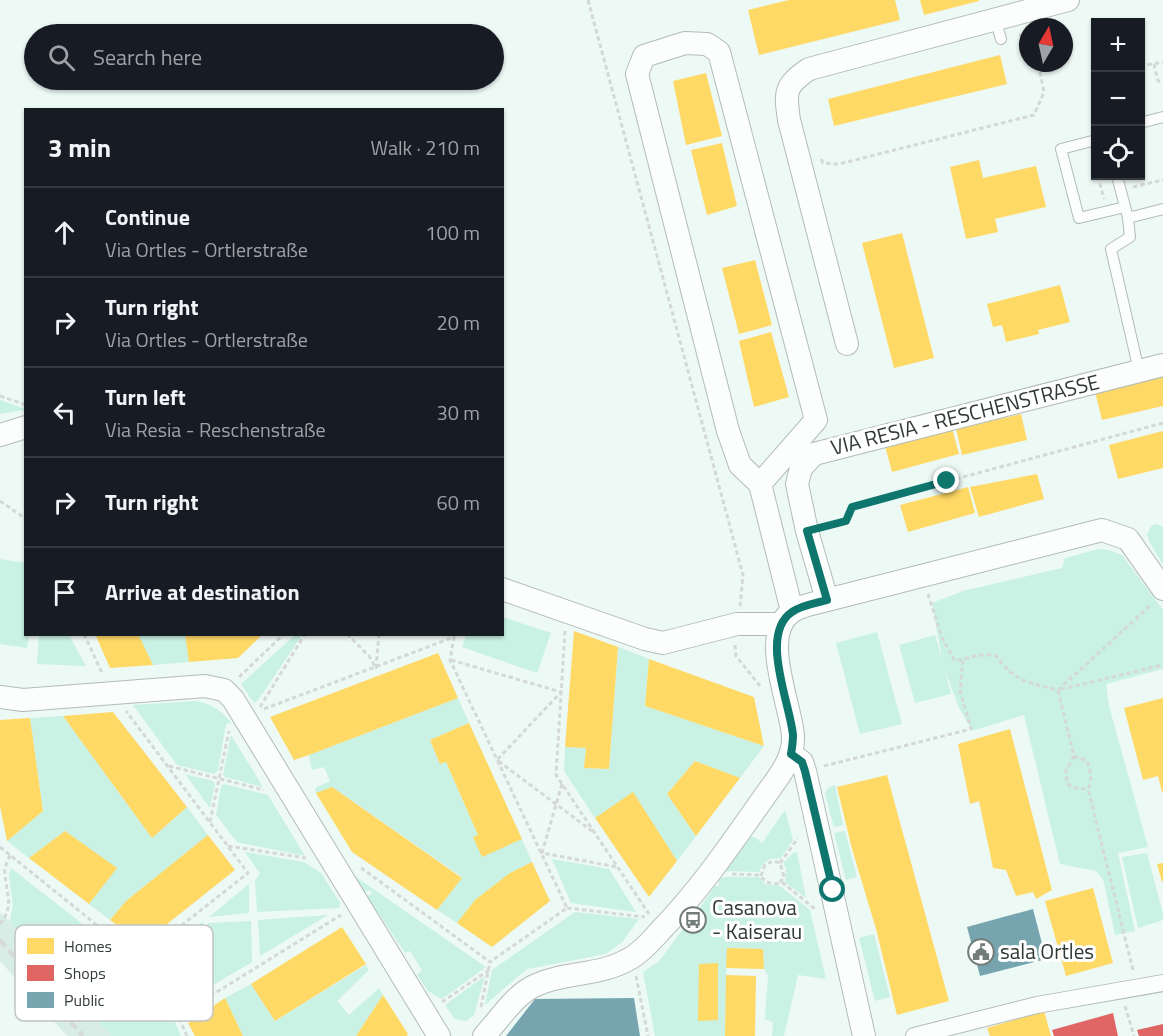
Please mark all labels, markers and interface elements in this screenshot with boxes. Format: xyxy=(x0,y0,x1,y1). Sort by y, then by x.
north arrow xyxy=(1019,18,1073,72)
map controls xyxy=(1091,18,1145,180)
button: + xyxy=(1091,18,1145,72)
search box xyxy=(24,24,504,90)
text: Search here xyxy=(93,40,202,74)
icon: search xyxy=(45,41,78,74)
button: − xyxy=(1091,72,1145,126)
button: locate xyxy=(1091,126,1145,180)
text: 3 min xyxy=(48,128,111,167)
text: Walk · 210 m xyxy=(371,132,480,163)
text: Continue xyxy=(105,200,190,234)
icon: ahead xyxy=(48,216,81,249)
text: 100 m xyxy=(425,217,480,248)
text: Via Ortles - Ortlerstraße xyxy=(105,234,308,265)
text: Turn right xyxy=(105,290,199,324)
icon: right xyxy=(48,306,81,339)
text: 20 m xyxy=(436,307,480,338)
text: Via Ortles - Ortlerstraße xyxy=(105,324,308,355)
street label: VIA RESIA - RESCHENSTRASSE xyxy=(827,365,1102,463)
text: Turn left xyxy=(105,380,186,414)
icon: left xyxy=(48,396,81,429)
text: 30 m xyxy=(436,397,480,428)
text: Via Resia - Reschenstraße xyxy=(105,414,326,445)
route end xyxy=(933,467,959,493)
text: Turn right xyxy=(105,485,199,519)
icon: right xyxy=(48,486,81,519)
text: 60 m xyxy=(436,487,480,518)
text: Arrive at destination xyxy=(105,575,300,609)
icon: arrive xyxy=(48,576,81,609)
route start xyxy=(819,876,845,902)
place label: Casanova - Kaiserau xyxy=(712,891,802,947)
bus stop icon: Casanova - Kaiserau xyxy=(678,905,708,935)
legend xyxy=(15,925,213,1021)
text: Homes xyxy=(64,934,112,958)
place label: sala Ortles xyxy=(1000,935,1094,967)
public building icon: sala Ortles xyxy=(966,937,996,967)
text: Shops xyxy=(64,961,106,985)
text: Public xyxy=(64,988,105,1012)

